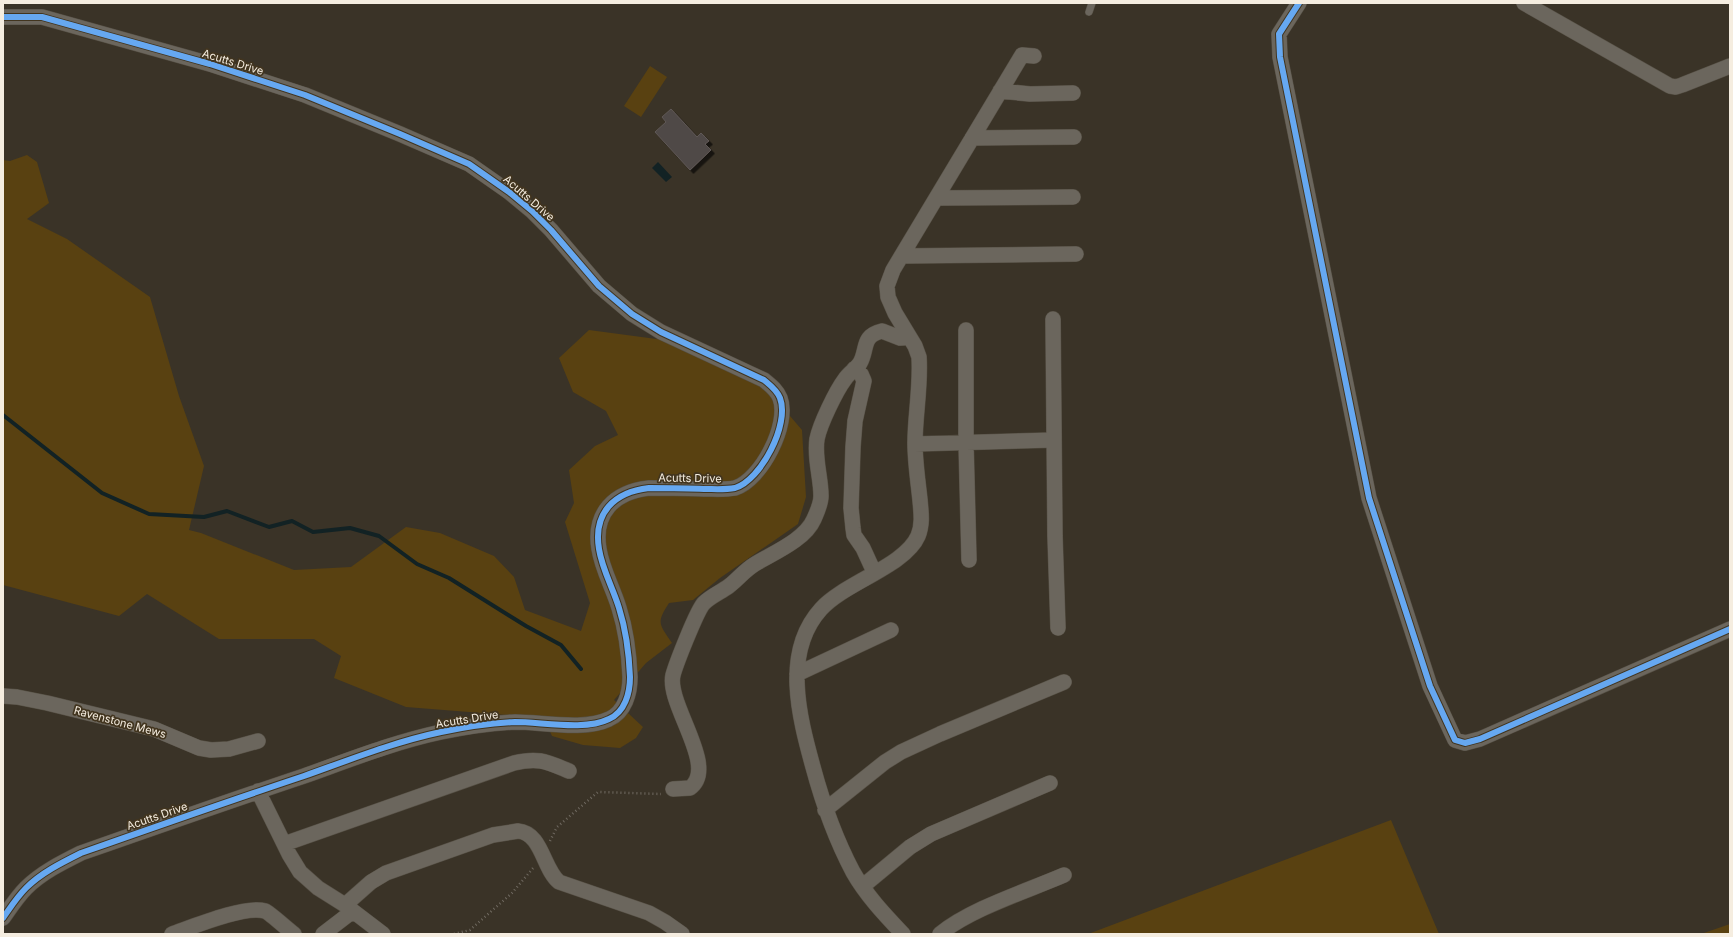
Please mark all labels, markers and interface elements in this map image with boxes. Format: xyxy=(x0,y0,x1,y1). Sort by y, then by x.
street label: Acutts Drive xyxy=(201,46,265,78)
street label: Acutts Drive xyxy=(500,172,558,224)
street label: Acutts Drive xyxy=(658,470,722,486)
street label: Ravenstone Mews xyxy=(72,703,168,741)
street label: Acutts Drive xyxy=(435,707,499,731)
street label: Acutts Drive xyxy=(125,799,189,833)

